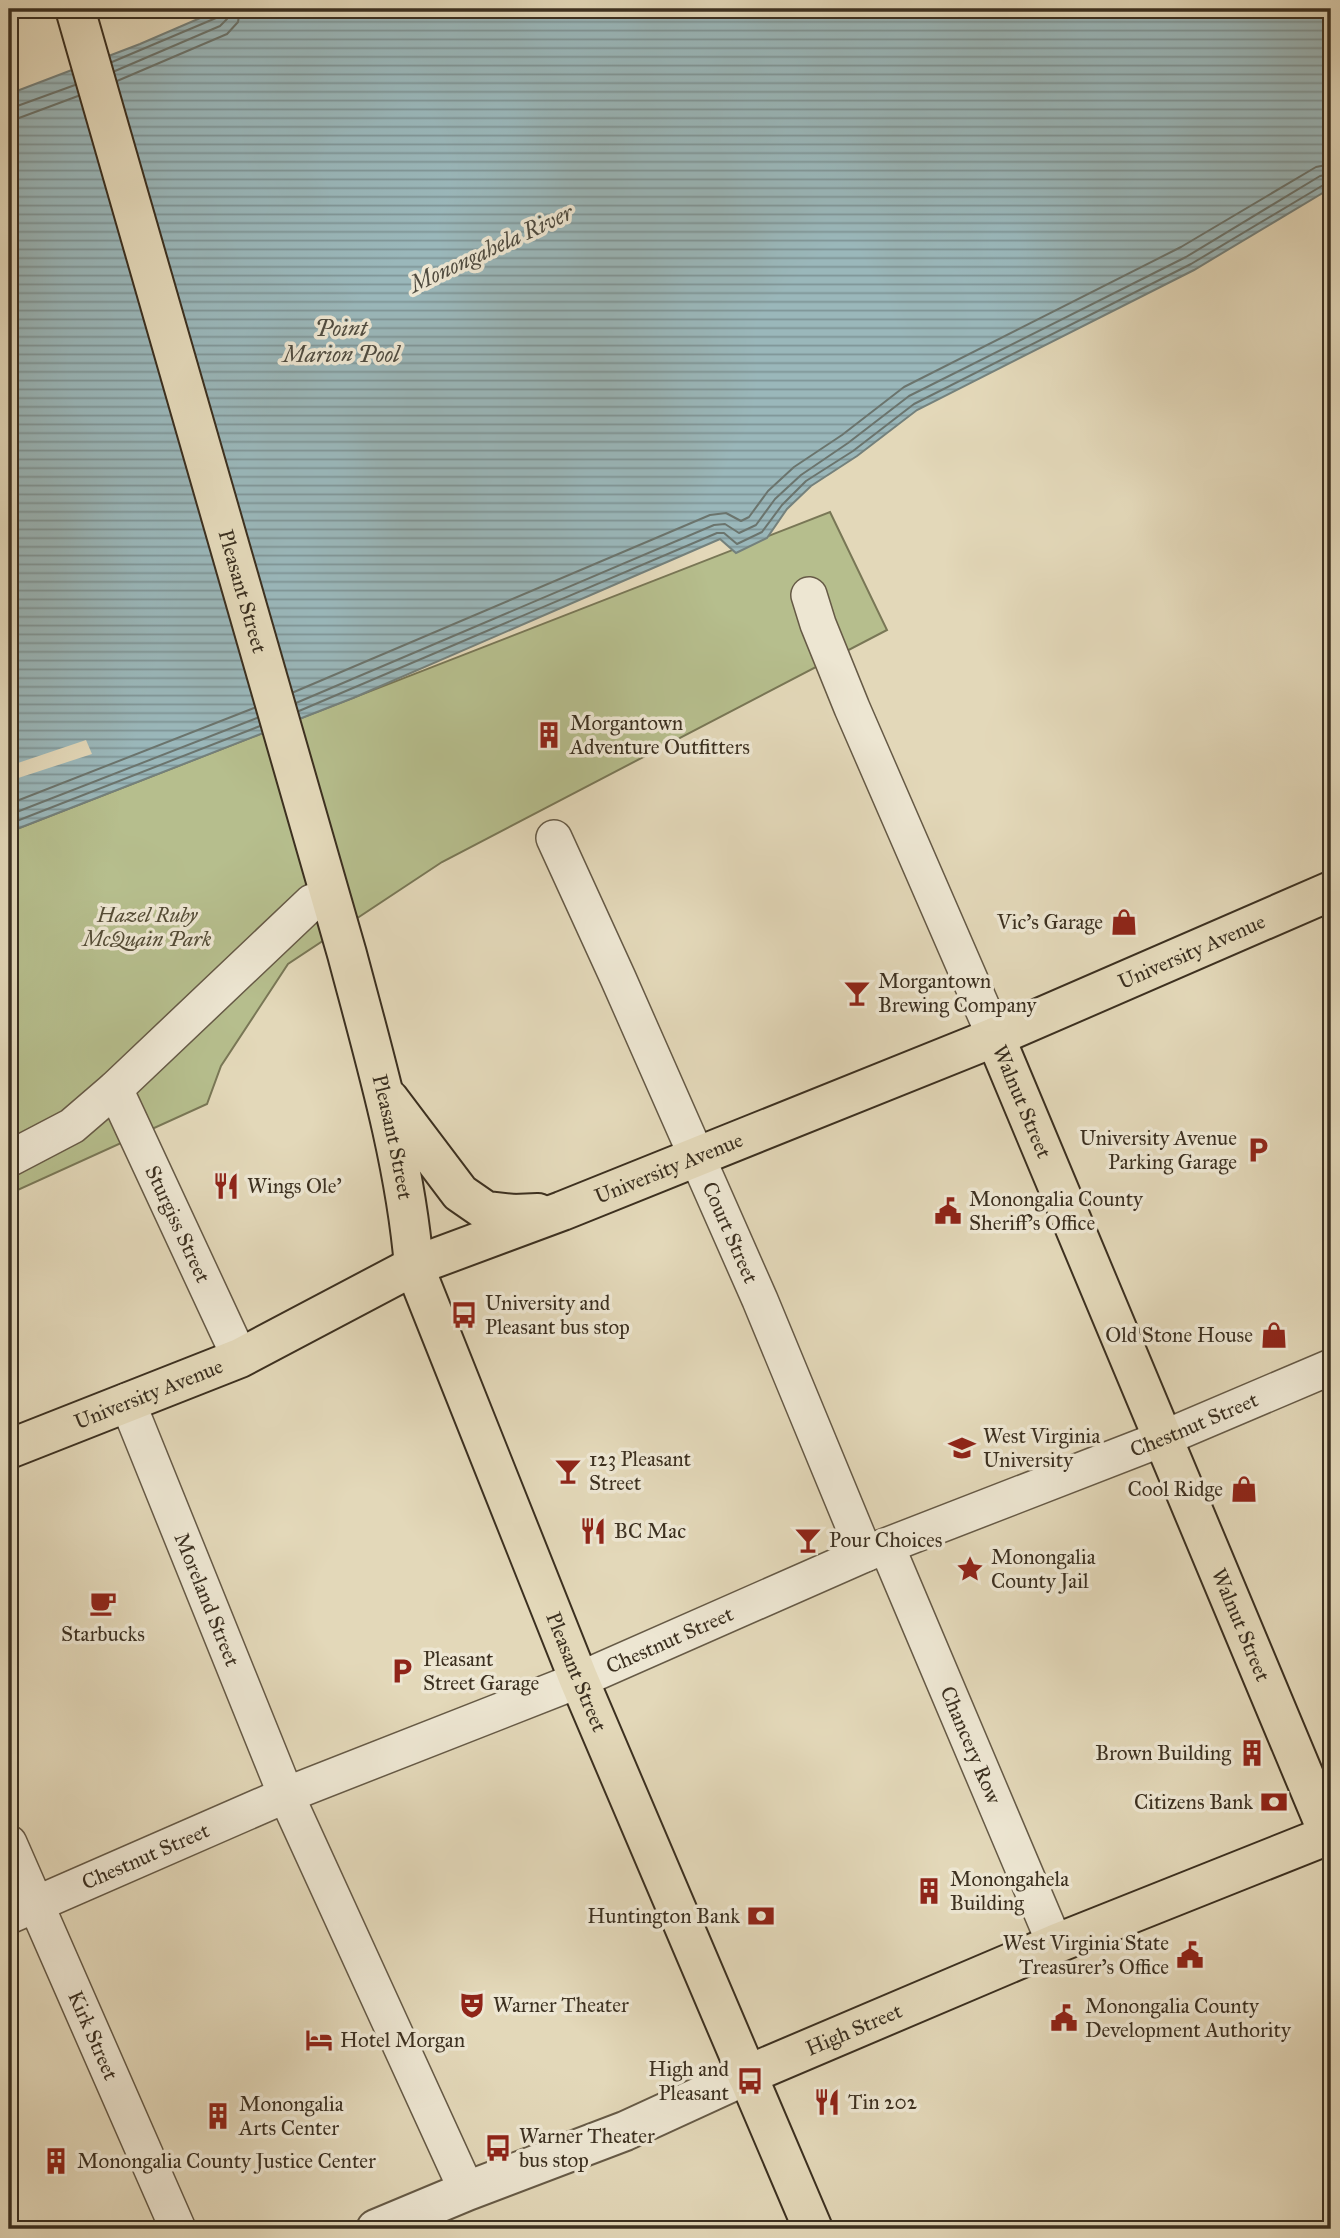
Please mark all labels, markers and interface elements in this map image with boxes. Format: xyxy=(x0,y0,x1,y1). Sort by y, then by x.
water label: Monongahela River xyxy=(403,197,578,299)
water label: Point Marion Pool xyxy=(281,314,401,368)
street label: Pleasant Street xyxy=(213,527,273,657)
place label: Morgantown Adventure Outfitters xyxy=(569,710,750,760)
building icon: Morgantown Adventure Outfitters xyxy=(534,720,564,750)
park label: Hazel Ruby McQuain Park xyxy=(81,902,212,952)
shop icon: Vic's Garage xyxy=(1109,907,1139,937)
street label: University Avenue xyxy=(1114,908,1269,995)
place label: Vic's Garage xyxy=(996,909,1103,935)
place label: Morgantown Brewing Company xyxy=(878,968,1037,1018)
bar icon: Morgantown Brewing Company xyxy=(842,978,872,1008)
street label: Walnut Street xyxy=(987,1041,1057,1163)
street label: Pleasant Street xyxy=(366,1072,419,1202)
place label: University Avenue Parking Garage xyxy=(1079,1125,1237,1175)
street label: University Avenue xyxy=(591,1127,747,1210)
parking icon: University Avenue Parking Garage xyxy=(1243,1135,1273,1165)
street label: Sturgiss Street xyxy=(139,1161,216,1287)
restaurant icon: Wings Ole' xyxy=(211,1171,241,1201)
place label: Wings Ole' xyxy=(247,1173,342,1199)
street label: Court Street xyxy=(696,1178,764,1288)
place label: Monongalia County Sheriff's Office xyxy=(969,1186,1144,1236)
public building icon: Monongalia County Sheriff's Office xyxy=(933,1196,963,1226)
place label: University and Pleasant bus stop xyxy=(485,1290,630,1340)
bus stop icon: University and Pleasant bus stop xyxy=(449,1300,479,1330)
shop icon: Old Stone House xyxy=(1259,1320,1289,1350)
place label: Old Stone House xyxy=(1105,1322,1253,1348)
street label: University Avenue xyxy=(70,1353,227,1435)
street label: Chestnut Street xyxy=(1126,1386,1263,1463)
place label: West Virginia University xyxy=(983,1423,1100,1473)
school or university icon: West Virginia University xyxy=(947,1433,977,1463)
place label: 123 Pleasant Street xyxy=(589,1446,692,1496)
bar icon: 123 Pleasant Street xyxy=(553,1456,583,1486)
shop icon: Cool Ridge xyxy=(1229,1474,1259,1504)
place label: Cool Ridge xyxy=(1128,1476,1223,1502)
restaurant icon: BC Mac xyxy=(578,1516,608,1546)
place label: BC Mac xyxy=(614,1518,686,1544)
bar icon: Pour Choices xyxy=(793,1525,823,1555)
place label: Pour Choices xyxy=(829,1527,942,1553)
street label: Moreland Street xyxy=(168,1529,246,1671)
place label: Monongalia County Jail xyxy=(991,1544,1096,1594)
place icon: Monongalia County Jail xyxy=(955,1554,985,1584)
street label: Walnut Street xyxy=(1206,1564,1276,1686)
cafe icon: Starbucks xyxy=(88,1588,118,1618)
street label: Chestnut Street xyxy=(602,1600,738,1680)
street label: Pleasant Street xyxy=(540,1608,613,1736)
place label: Starbucks xyxy=(61,1621,145,1647)
place label: Pleasant Street Garage xyxy=(423,1646,539,1696)
parking icon: Pleasant Street Garage xyxy=(387,1656,417,1686)
street label: Chancery Row xyxy=(934,1682,1007,1808)
building icon: Brown Building xyxy=(1237,1738,1267,1768)
place label: Brown Building xyxy=(1095,1740,1231,1766)
bank icon: Citizens Bank xyxy=(1259,1787,1289,1817)
place label: Citizens Bank xyxy=(1134,1789,1253,1815)
street label: Chestnut Street xyxy=(78,1817,214,1896)
place label: Monongahela Building xyxy=(950,1866,1069,1916)
building icon: Monongahela Building xyxy=(914,1876,944,1906)
bank icon: Huntington Bank xyxy=(746,1901,776,1931)
place label: Huntington Bank xyxy=(587,1903,740,1929)
place label: West Virginia State Treasurer's Office xyxy=(1003,1930,1169,1980)
public building icon: West Virginia State Treasurer's Office xyxy=(1175,1940,1205,1970)
street label: Kirk Street xyxy=(62,1987,124,2085)
theatre icon: Warner Theater xyxy=(457,1990,487,2020)
place label: Warner Theater xyxy=(493,1992,629,2018)
place label: Monongalia County Development Authority xyxy=(1085,1993,1292,2043)
street label: High Street xyxy=(802,1997,906,2062)
public building icon: Monongalia County Development Authority xyxy=(1049,2003,1079,2033)
hotel icon: Hotel Morgan xyxy=(304,2025,334,2055)
place label: Hotel Morgan xyxy=(340,2027,465,2053)
place label: High and Pleasant xyxy=(648,2056,730,2106)
bus stop icon: High and Pleasant xyxy=(735,2066,765,2096)
restaurant icon: Tin 202 xyxy=(812,2087,842,2117)
place label: Tin 202 xyxy=(848,2089,918,2115)
place label: Monongalia Arts Center xyxy=(238,2091,344,2141)
building icon: Monongalia Arts Center xyxy=(203,2101,233,2131)
place label: Warner Theater bus stop xyxy=(519,2123,655,2173)
bus stop icon: Warner Theater bus stop xyxy=(483,2133,513,2163)
building icon: Monongalia County Justice Center xyxy=(41,2146,71,2176)
place label: Monongalia County Justice Center xyxy=(77,2148,376,2174)

